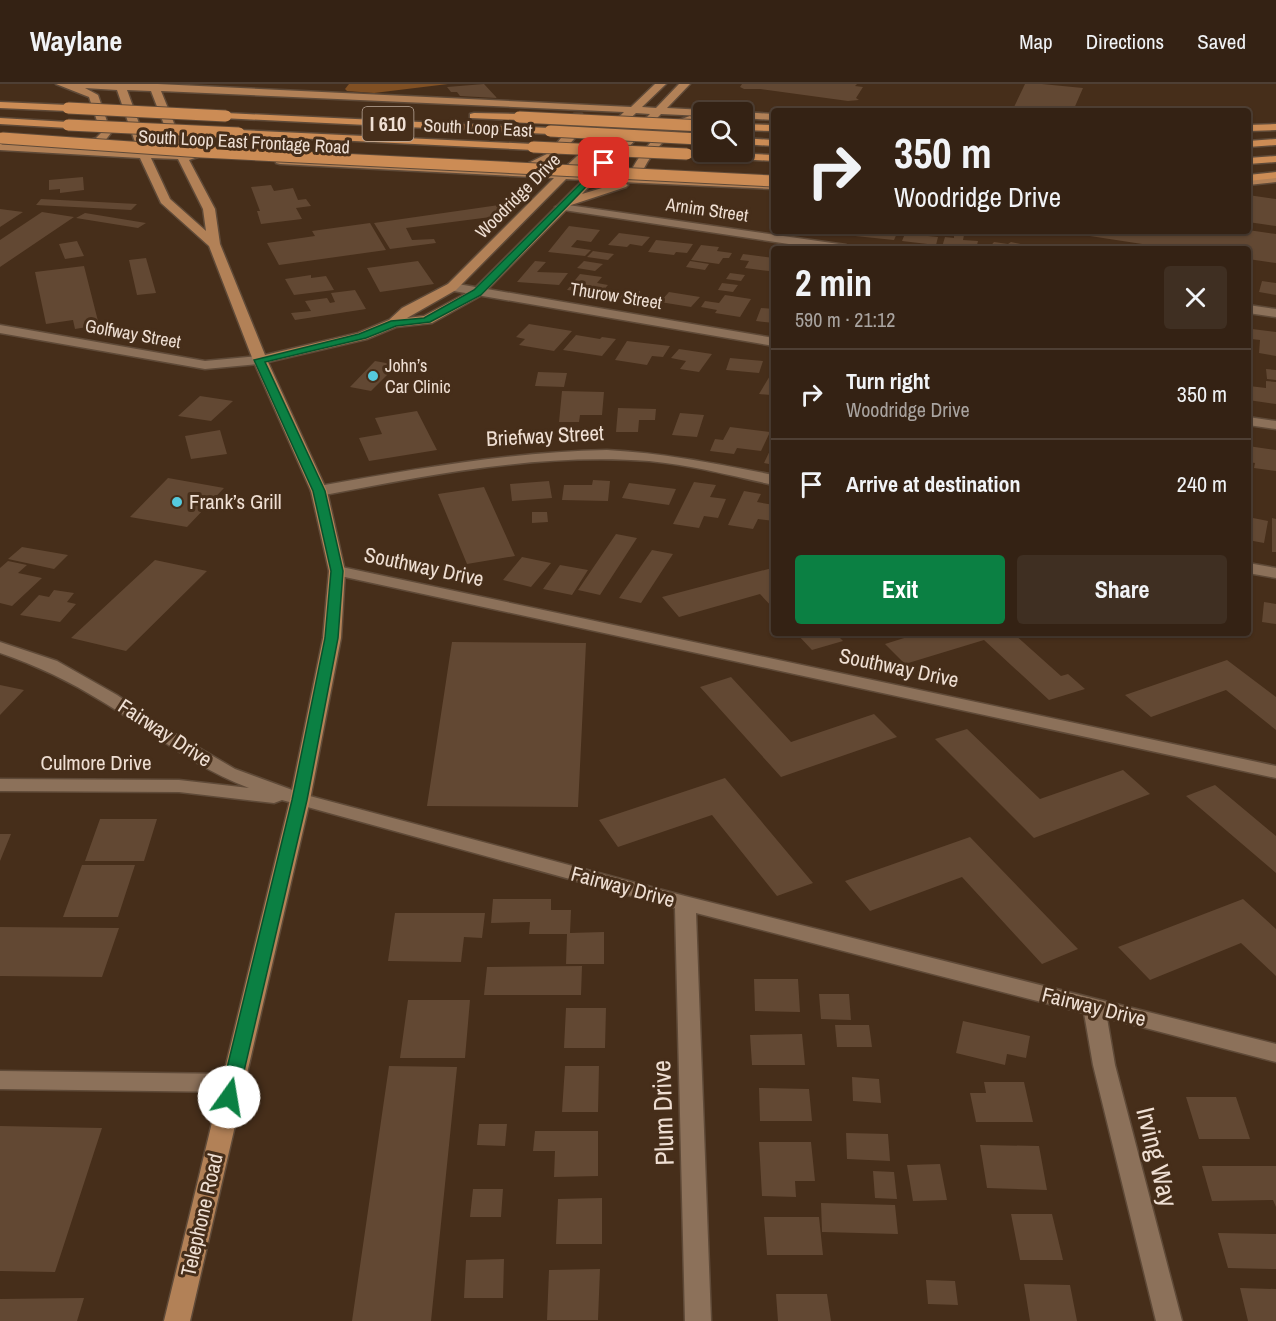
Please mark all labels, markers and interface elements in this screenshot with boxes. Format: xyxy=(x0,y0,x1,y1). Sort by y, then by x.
text: Waylane xyxy=(30,22,122,60)
text: Map xyxy=(1019,27,1053,56)
text: Directions xyxy=(1086,27,1164,56)
text: Saved xyxy=(1197,27,1246,56)
map controls xyxy=(693,102,753,162)
button: search xyxy=(693,102,753,162)
road number: I 610 xyxy=(362,107,414,141)
street label: South Loop East xyxy=(423,112,533,143)
street label: South Loop East Frontage Road xyxy=(138,123,350,160)
text: 350 m xyxy=(894,125,992,181)
icon: right xyxy=(795,132,873,210)
pin xyxy=(578,137,629,188)
icon: arrive xyxy=(587,146,620,179)
street label: Woodridge Drive xyxy=(469,147,566,244)
text: Woodridge Drive xyxy=(894,179,1061,215)
street label: Arnim Street xyxy=(663,191,750,228)
text: 2 min xyxy=(795,259,872,307)
button: close xyxy=(1164,266,1227,329)
street label: Thurow Street xyxy=(568,276,664,315)
text: 590 m · 21:12 xyxy=(795,306,895,333)
street label: Golfway Street xyxy=(83,313,183,354)
place label: John’s Car Clinic xyxy=(385,353,451,399)
text: Turn right xyxy=(846,366,930,396)
marker: John’s Car Clinic xyxy=(366,369,380,383)
icon: right xyxy=(795,378,828,411)
text: 350 m xyxy=(1177,379,1227,409)
text: Woodridge Drive xyxy=(846,396,970,423)
street label: Briefway Street xyxy=(485,418,605,453)
icon: arrive xyxy=(795,468,828,501)
text: Arrive at destination xyxy=(846,469,1020,499)
text: 240 m xyxy=(1177,469,1227,499)
place label: Frank’s Grill xyxy=(189,487,282,516)
marker: Frank’s Grill xyxy=(170,495,184,509)
street label: Southway Drive xyxy=(362,540,487,593)
button: Exit xyxy=(795,555,1005,624)
button: Share xyxy=(1017,555,1227,624)
street label: Southway Drive xyxy=(837,641,962,694)
street label: Fairway Drive xyxy=(113,691,218,774)
street label: Culmore Drive xyxy=(41,748,152,777)
street label: Fairway Drive xyxy=(568,859,678,914)
street label: Fairway Drive xyxy=(1039,980,1149,1033)
street label: Plum Drive xyxy=(643,1060,682,1166)
position arrow xyxy=(197,1065,261,1129)
street label: Irving Way xyxy=(1128,1104,1187,1210)
street label: Telephone Road xyxy=(173,1151,230,1279)

